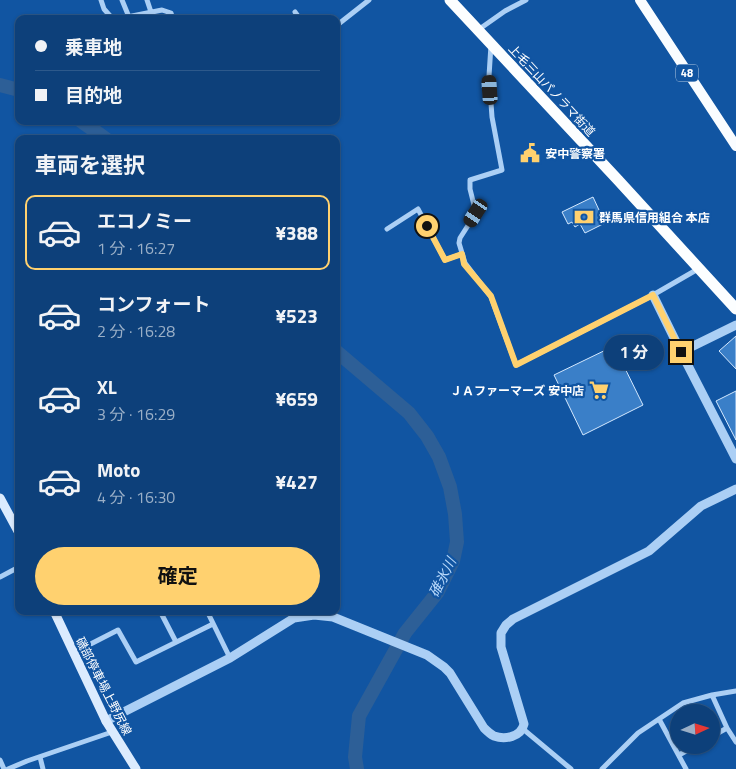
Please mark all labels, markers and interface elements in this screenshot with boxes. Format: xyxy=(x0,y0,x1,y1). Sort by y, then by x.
text: 乗車地 xyxy=(65,32,122,61)
street label: 上毛三山パノラマ街道 xyxy=(504,40,600,140)
road number: 48 xyxy=(676,64,698,82)
car xyxy=(481,75,498,105)
text: 目的地 xyxy=(65,80,122,109)
public building icon: 安中警察署 xyxy=(519,142,541,164)
place label: 安中警察署 xyxy=(545,144,605,163)
text: 車両を選択 xyxy=(35,148,145,182)
car xyxy=(461,196,490,230)
text: エコノミー xyxy=(97,206,192,235)
bank icon: 群馬県信用組合 本店 xyxy=(573,206,595,228)
place label: 群馬県信用組合 本店 xyxy=(599,208,710,227)
icon: car xyxy=(37,210,82,255)
route start xyxy=(416,215,438,237)
text: ¥388 xyxy=(275,218,318,247)
text: 1 分 · 16:27 xyxy=(97,236,175,260)
text: コンフォート xyxy=(97,289,210,318)
icon: car xyxy=(37,293,82,338)
text: ¥523 xyxy=(275,301,318,330)
text: 2 分 · 16:28 xyxy=(97,319,175,343)
callout: 1 分 xyxy=(604,334,664,370)
text: 1 分 xyxy=(620,340,648,364)
route end xyxy=(670,341,692,363)
text: XL xyxy=(97,372,117,401)
icon: car xyxy=(37,376,82,421)
supermarket icon: ＪＡファーマーズ 安中店 xyxy=(588,379,610,401)
place label: ＪＡファーマーズ 安中店 xyxy=(450,381,584,400)
text: ¥659 xyxy=(275,384,318,413)
text: 3 分 · 16:29 xyxy=(97,402,175,426)
text: Moto xyxy=(97,455,140,484)
icon: car xyxy=(37,459,82,504)
text: ¥427 xyxy=(275,467,318,496)
text: 4 分 · 16:30 xyxy=(97,485,175,509)
button: 確定 xyxy=(35,547,320,605)
water label: 碓氷川 xyxy=(423,552,462,600)
street label: 磯部停車場上野尻線 xyxy=(71,634,137,738)
north arrow xyxy=(670,704,720,754)
map controls xyxy=(670,704,720,754)

